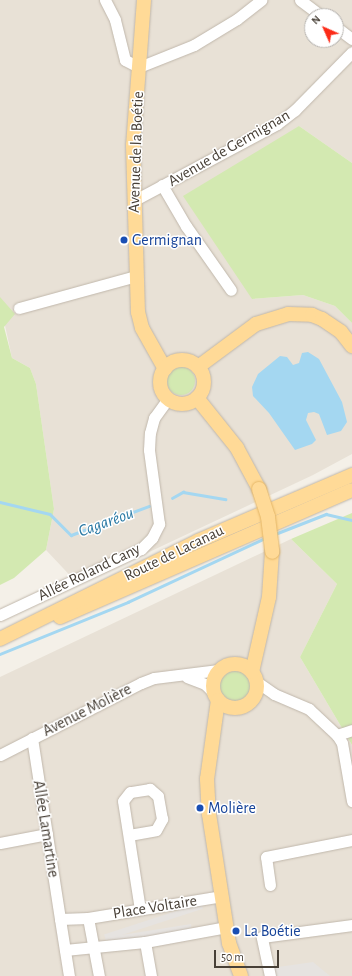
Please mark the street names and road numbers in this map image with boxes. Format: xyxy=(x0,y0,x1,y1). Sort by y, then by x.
street label: Avenue de la Boétie xyxy=(124,91,148,213)
street label: Avenue de Germignan xyxy=(165,105,293,191)
street label: Route de Lacanau xyxy=(121,521,227,585)
street label: Allée Roland Cany xyxy=(35,539,143,605)
street label: Avenue Molière xyxy=(39,679,135,741)
street label: Allée Lamartine xyxy=(29,779,63,879)
street label: Place Voltaire xyxy=(112,891,198,923)

